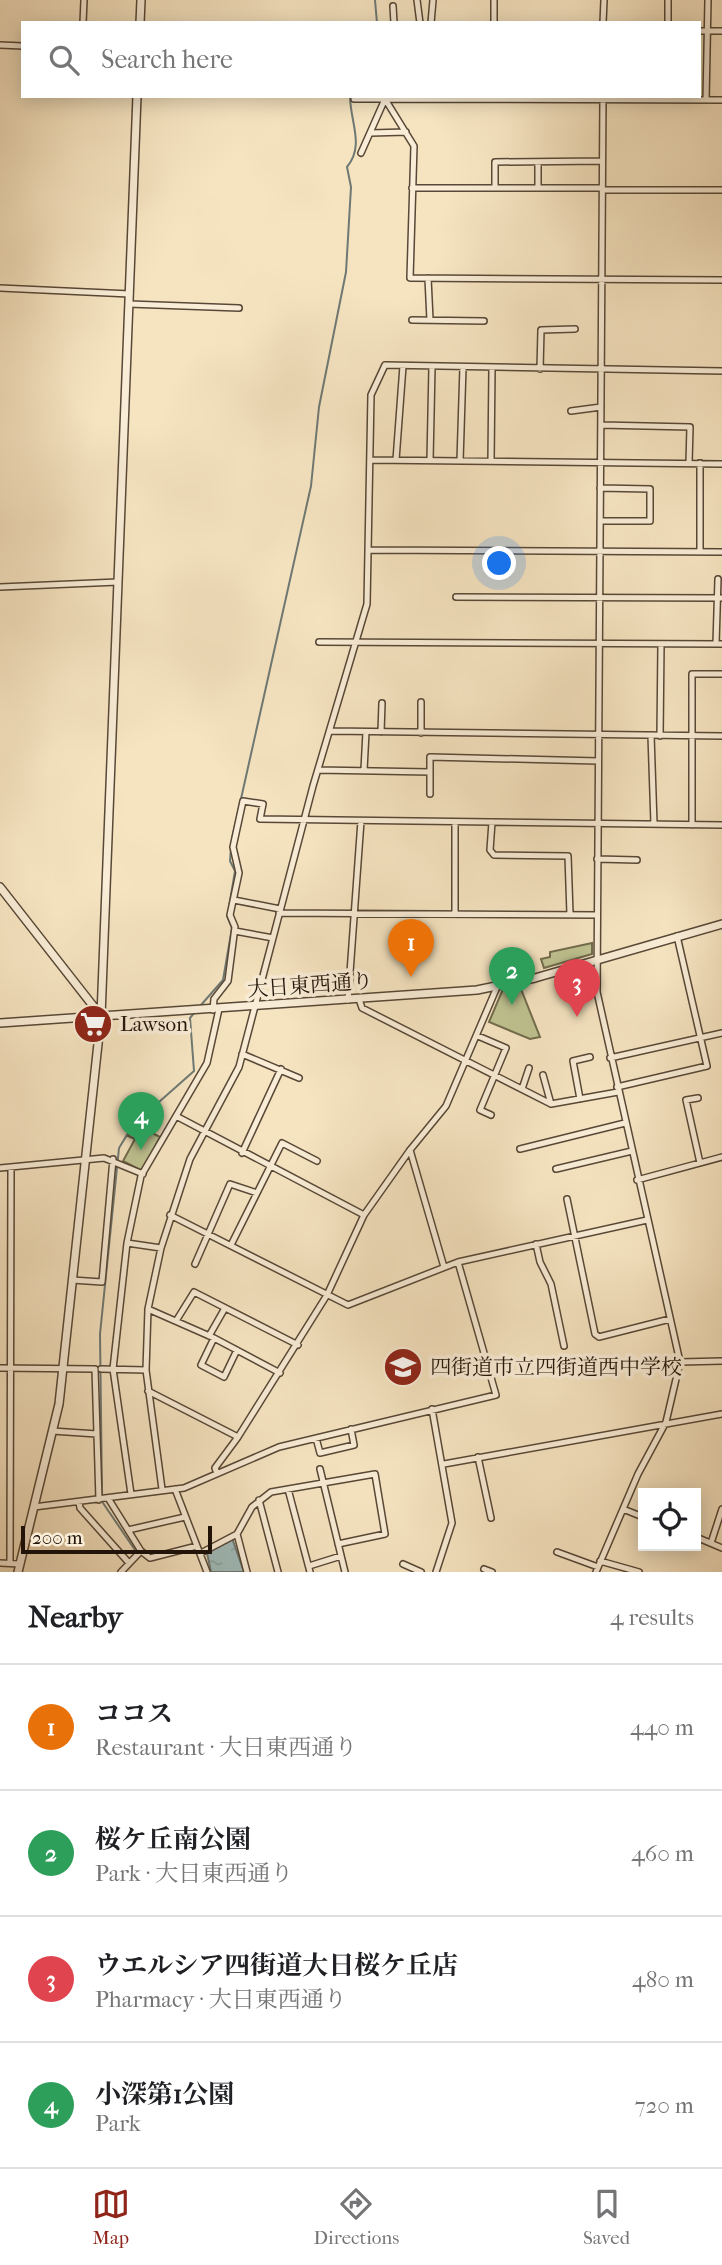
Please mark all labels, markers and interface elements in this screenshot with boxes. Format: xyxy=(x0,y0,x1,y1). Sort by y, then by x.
search box xyxy=(21,21,701,98)
icon: search xyxy=(45,41,83,79)
text: Search here xyxy=(101,44,233,75)
your location xyxy=(482,546,516,580)
pin: 1 xyxy=(388,919,434,977)
pin: 2 xyxy=(489,947,535,1005)
pin: 3 xyxy=(554,959,600,1017)
street label: 大日東西通り xyxy=(246,969,374,1001)
supermarket icon: Lawson xyxy=(72,1003,114,1045)
place label: Lawson xyxy=(120,1012,188,1036)
pin: 4 xyxy=(118,1092,164,1150)
school or university icon: 四街道市立四街道西中学校 xyxy=(382,1346,424,1388)
place label: 四街道市立四街道西中学校 xyxy=(430,1355,682,1379)
map controls xyxy=(638,1488,701,1551)
button: locate xyxy=(638,1488,701,1551)
scale bar xyxy=(21,1523,212,1555)
text: 200 m xyxy=(32,1527,83,1549)
text: Nearby xyxy=(28,1600,123,1635)
text: 4 results xyxy=(610,1604,694,1631)
text: ココス xyxy=(95,1698,173,1729)
text: 1 xyxy=(47,1714,55,1741)
text: 440 m xyxy=(630,1714,694,1741)
text: Restaurant · 大日東西通り xyxy=(95,1734,357,1761)
text: 桜ケ丘南公園 xyxy=(95,1824,251,1855)
text: 2 xyxy=(45,1840,57,1867)
text: 460 m xyxy=(631,1840,694,1867)
text: Park · 大日東西通り xyxy=(95,1860,293,1887)
text: ウエルシア四街道大日桜ケ丘店 xyxy=(95,1950,458,1981)
text: 3 xyxy=(46,1966,56,1993)
text: 480 m xyxy=(632,1966,694,1993)
text: Pharmacy · 大日東西通り xyxy=(95,1986,347,2013)
text: 小深第1公園 xyxy=(95,2079,234,2110)
text: 4 xyxy=(44,2092,58,2119)
text: 720 m xyxy=(634,2092,694,2119)
text: Park xyxy=(95,2110,141,2137)
tab: Map xyxy=(92,2185,130,2249)
tab: Directions xyxy=(314,2185,399,2249)
tab: Saved xyxy=(583,2185,630,2249)

